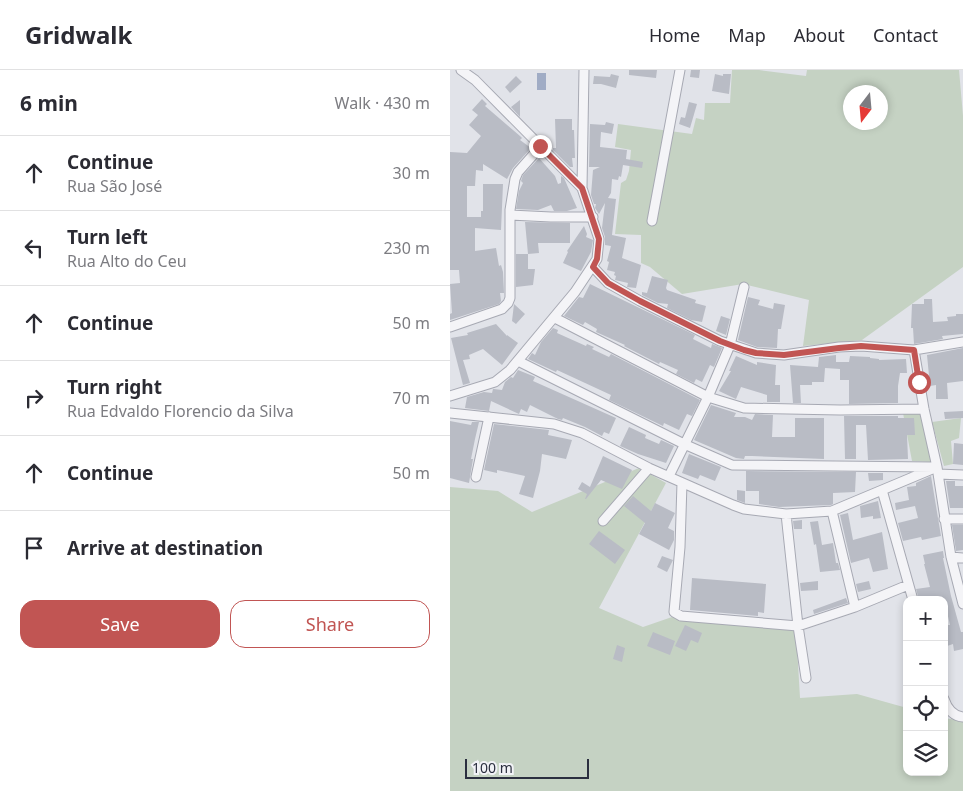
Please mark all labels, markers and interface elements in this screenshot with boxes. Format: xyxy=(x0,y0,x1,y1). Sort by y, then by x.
text: Gridwalk xyxy=(25,18,132,51)
text: Home xyxy=(649,23,700,47)
text: Map xyxy=(728,23,766,47)
text: About xyxy=(794,23,845,47)
text: Contact xyxy=(873,23,938,47)
north arrow xyxy=(843,85,888,130)
text: 6 min xyxy=(20,89,78,117)
text: Walk · 430 m xyxy=(335,92,430,114)
route end xyxy=(529,135,552,158)
text: Continue xyxy=(67,149,153,175)
icon: ahead xyxy=(20,159,48,187)
text: 30 m xyxy=(393,162,430,184)
text: Rua São José xyxy=(67,175,162,197)
text: Turn left xyxy=(67,224,148,250)
icon: left xyxy=(20,234,48,262)
text: 230 m xyxy=(383,237,430,259)
text: Rua Alto do Ceu xyxy=(67,250,187,272)
icon: ahead xyxy=(20,309,48,337)
text: Continue xyxy=(67,310,153,336)
text: 50 m xyxy=(393,312,430,334)
route start xyxy=(908,371,931,394)
text: Turn right xyxy=(67,374,162,400)
icon: right xyxy=(20,384,48,412)
text: 70 m xyxy=(393,387,430,409)
text: Rua Edvaldo Florencio da Silva xyxy=(67,400,294,422)
icon: ahead xyxy=(20,459,48,487)
text: Continue xyxy=(67,460,153,486)
text: 50 m xyxy=(393,462,430,484)
icon: arrive xyxy=(20,534,48,562)
text: Arrive at destination xyxy=(67,535,263,561)
map controls xyxy=(903,596,948,776)
button: + xyxy=(903,596,948,641)
button: Save xyxy=(20,600,220,648)
button: Share xyxy=(230,600,430,648)
button: − xyxy=(903,641,948,686)
button: locate xyxy=(903,686,948,731)
button: layers xyxy=(903,731,948,776)
scale bar xyxy=(465,756,589,779)
text: 100 m xyxy=(472,758,513,777)

